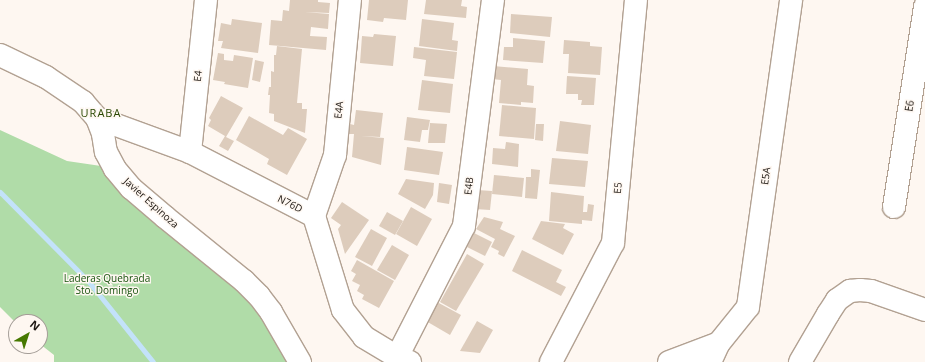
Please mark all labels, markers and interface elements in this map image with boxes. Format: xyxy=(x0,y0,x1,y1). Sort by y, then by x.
street label: E4 xyxy=(191,70,205,82)
street label: E6 xyxy=(903,99,917,113)
street label: E4A xyxy=(332,101,346,119)
district label: URABA xyxy=(81,106,121,120)
street label: E5A xyxy=(759,166,773,186)
street label: Javier Espinoza xyxy=(121,175,181,231)
street label: E4B xyxy=(462,176,476,196)
street label: E5 xyxy=(612,182,624,194)
street label: N76D xyxy=(276,193,304,215)
park label: Laderas Quebrada Sto. Domingo xyxy=(64,272,150,296)
north arrow xyxy=(8,314,48,354)
text: N xyxy=(27,316,43,334)

